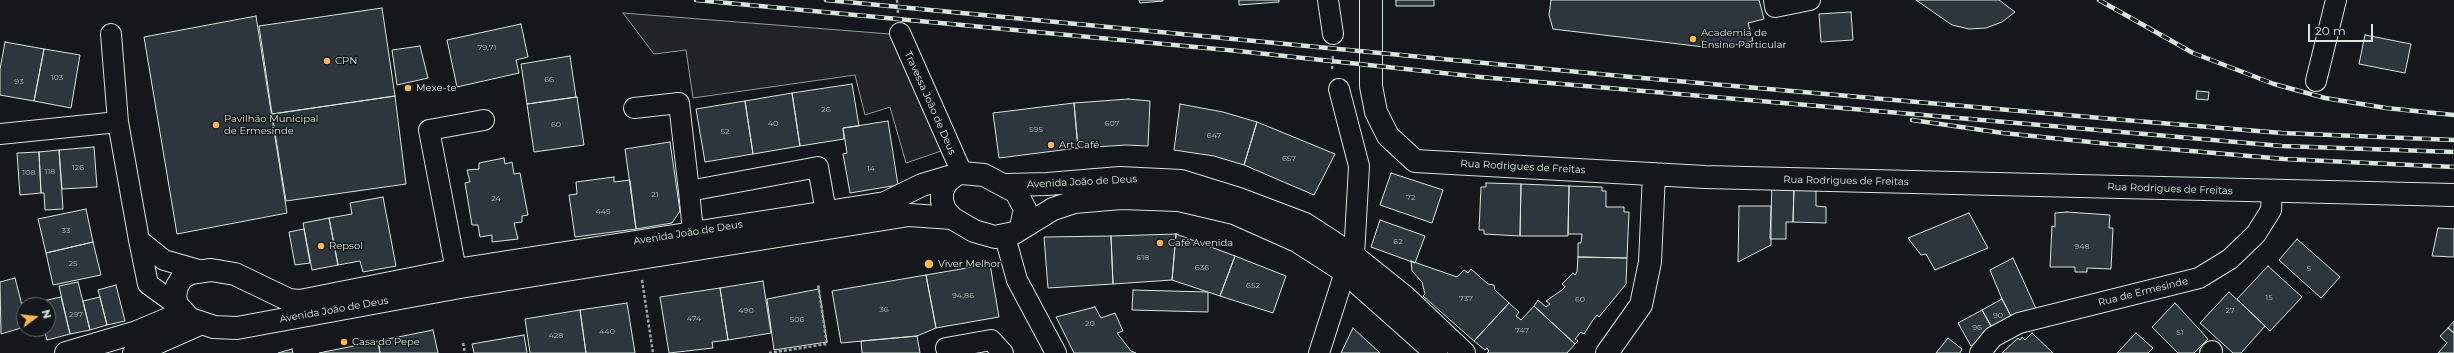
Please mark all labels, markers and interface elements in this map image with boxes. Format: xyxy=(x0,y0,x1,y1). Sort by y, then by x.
scale bar xyxy=(2310,16,2375,42)
text: 20 m xyxy=(2315,23,2346,38)
place label: Academia de Ensino Particular xyxy=(1701,27,1786,50)
marker: Academia de Ensino Particular xyxy=(1688,34,1698,44)
house number: 79,71 xyxy=(478,43,496,53)
street label: Travessa João de Deus xyxy=(902,49,958,157)
place label: CPN xyxy=(335,55,357,67)
marker: CPN xyxy=(322,56,332,66)
house number: 103 xyxy=(51,73,63,83)
house number: 66 xyxy=(544,75,554,85)
house number: 93 xyxy=(14,77,24,87)
place label: Mexe-te xyxy=(416,82,457,94)
marker: Mexe-te xyxy=(403,83,413,93)
house number: 26 xyxy=(821,105,831,115)
place label: Pavilhão Municipal de Ermesinde xyxy=(224,113,318,136)
house number: 40 xyxy=(768,119,778,129)
house number: 607 xyxy=(1105,119,1119,129)
marker: Pavilhão Municipal de Ermesinde xyxy=(211,120,221,130)
house number: 60 xyxy=(551,120,561,130)
house number: 595 xyxy=(1029,125,1043,135)
house number: 52 xyxy=(720,127,730,137)
house number: 647 xyxy=(1207,131,1221,141)
place label: Art Café xyxy=(1059,139,1099,151)
marker: Art Café xyxy=(1046,140,1056,150)
house number: 657 xyxy=(1282,154,1296,164)
street label: Rua Rodrigues de Freitas xyxy=(1460,158,1586,176)
house number: 126 xyxy=(72,163,84,173)
house number: 14 xyxy=(867,164,875,174)
house number: 118 xyxy=(45,167,55,177)
house number: 108 xyxy=(22,168,36,178)
street label: Avenida João de Deus xyxy=(1027,173,1137,191)
street label: Rua Rodrigues de Freitas xyxy=(1783,174,1909,188)
street label: Rua Rodrigues de Freitas xyxy=(2107,181,2233,197)
house number: 21 xyxy=(651,190,659,200)
house number: 72 xyxy=(1406,193,1416,203)
house number: 24 xyxy=(491,194,501,204)
house number: 445 xyxy=(595,207,611,217)
street label: Avenida João de Deus xyxy=(633,218,743,248)
house number: 33 xyxy=(62,226,70,236)
place label: Café Avenida xyxy=(1168,237,1233,249)
house number: 62 xyxy=(1393,237,1403,247)
marker: Café Avenida xyxy=(1155,238,1165,248)
place label: Repsol xyxy=(329,240,363,252)
marker: Repsol xyxy=(316,241,326,251)
house number: 948 xyxy=(2074,242,2090,252)
house number: 618 xyxy=(1137,253,1149,263)
marker: Viver Melhor xyxy=(923,258,935,270)
place label: Viver Melhor xyxy=(938,258,1001,270)
house number: 25 xyxy=(68,259,78,269)
house number: 636 xyxy=(1195,263,1209,273)
house number: 5 xyxy=(2307,264,2311,274)
street label: Rua de Ermesinde xyxy=(2097,275,2189,309)
house number: 652 xyxy=(1246,281,1260,291)
house number: 94,86 xyxy=(952,291,974,301)
house number: 15 xyxy=(2265,293,2273,303)
house number: 737 xyxy=(1459,294,1473,304)
street label: Avenida João de Deus xyxy=(279,295,389,325)
house number: 60 xyxy=(1575,295,1585,305)
north arrow xyxy=(16,297,56,337)
house number: 36 xyxy=(879,305,889,315)
house number: 490 xyxy=(738,306,754,316)
house number: 27 xyxy=(2225,306,2235,316)
text: N xyxy=(39,308,55,320)
house number: 297 xyxy=(69,310,83,320)
house number: 90 xyxy=(1993,311,2003,321)
house number: 474 xyxy=(687,314,701,324)
house number: 506 xyxy=(790,315,804,325)
house number: 20 xyxy=(1085,319,1095,329)
house number: 96 xyxy=(1972,323,1982,333)
house number: 747 xyxy=(1515,326,1529,336)
house number: 440 xyxy=(599,327,615,337)
house number: 51 xyxy=(2176,328,2184,338)
house number: 428 xyxy=(549,331,563,341)
place label: Casa do Pepe xyxy=(352,336,420,348)
marker: Casa do Pepe xyxy=(339,337,349,347)

